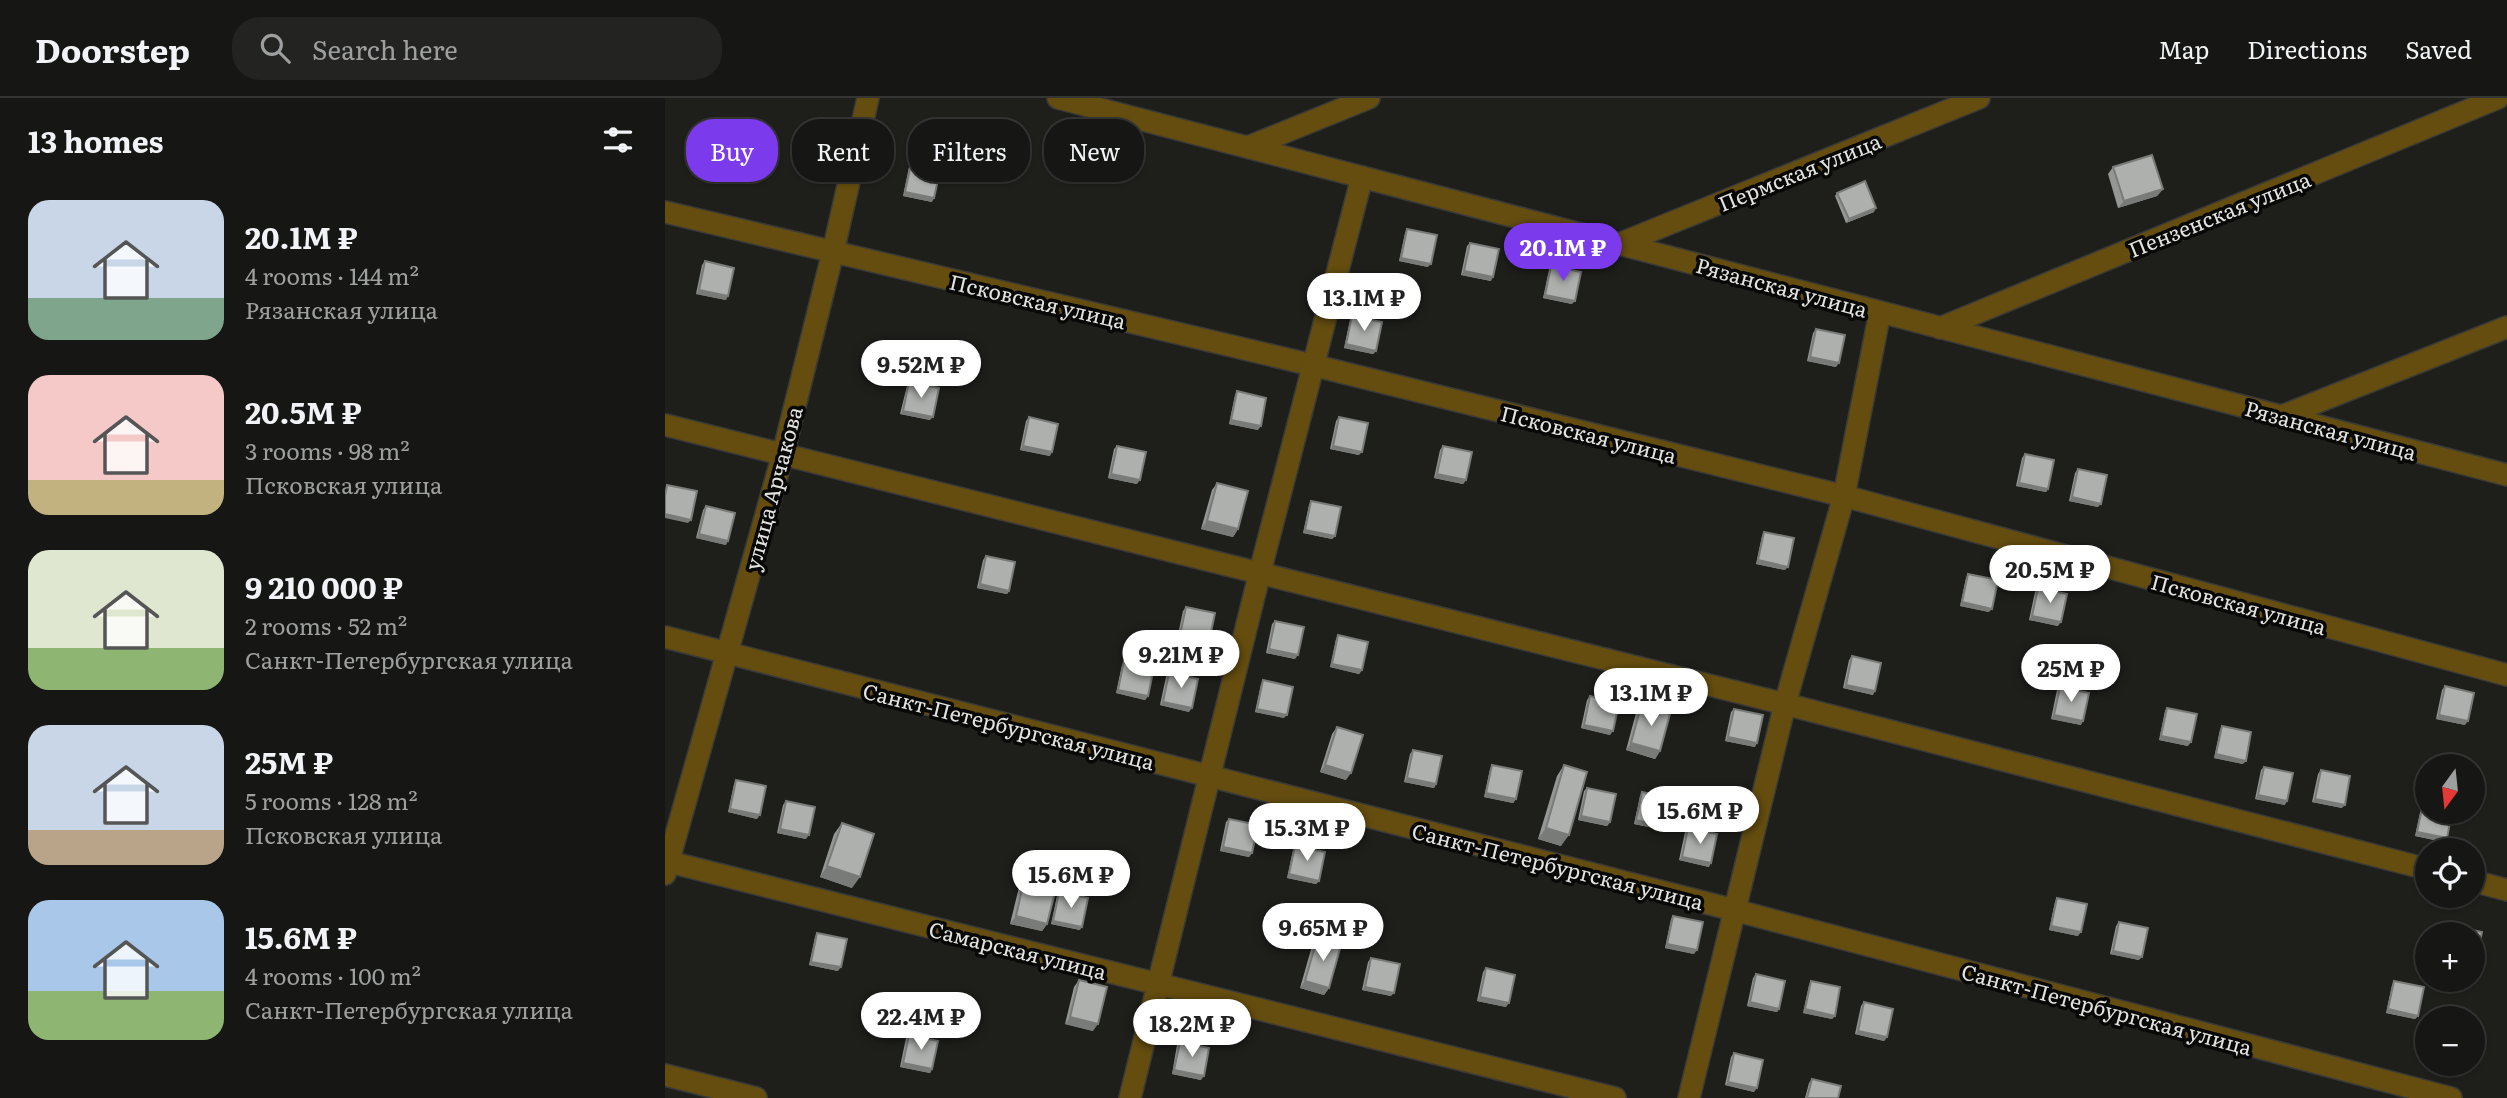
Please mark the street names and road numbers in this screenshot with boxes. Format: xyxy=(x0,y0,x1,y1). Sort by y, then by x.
street label: Пермская улица xyxy=(1713,124,1886,218)
street label: Пензенская улица xyxy=(2123,162,2315,264)
street label: Рязанская улица xyxy=(1693,248,1872,324)
street label: Псковская улица xyxy=(947,265,1130,336)
street label: Рязанская улица xyxy=(2242,391,2421,467)
street label: Псковская улица xyxy=(1498,396,1681,470)
street label: улица Арчакова xyxy=(735,402,809,573)
street label: Псковская улица xyxy=(2148,565,2331,641)
street label: Санкт-Петербургская улица xyxy=(860,674,1159,776)
street label: Санкт-Петербургская улица xyxy=(1409,814,1708,916)
street label: Самарская улица xyxy=(926,912,1111,986)
street label: Санкт-Петербургская улица xyxy=(1958,954,2256,1062)

